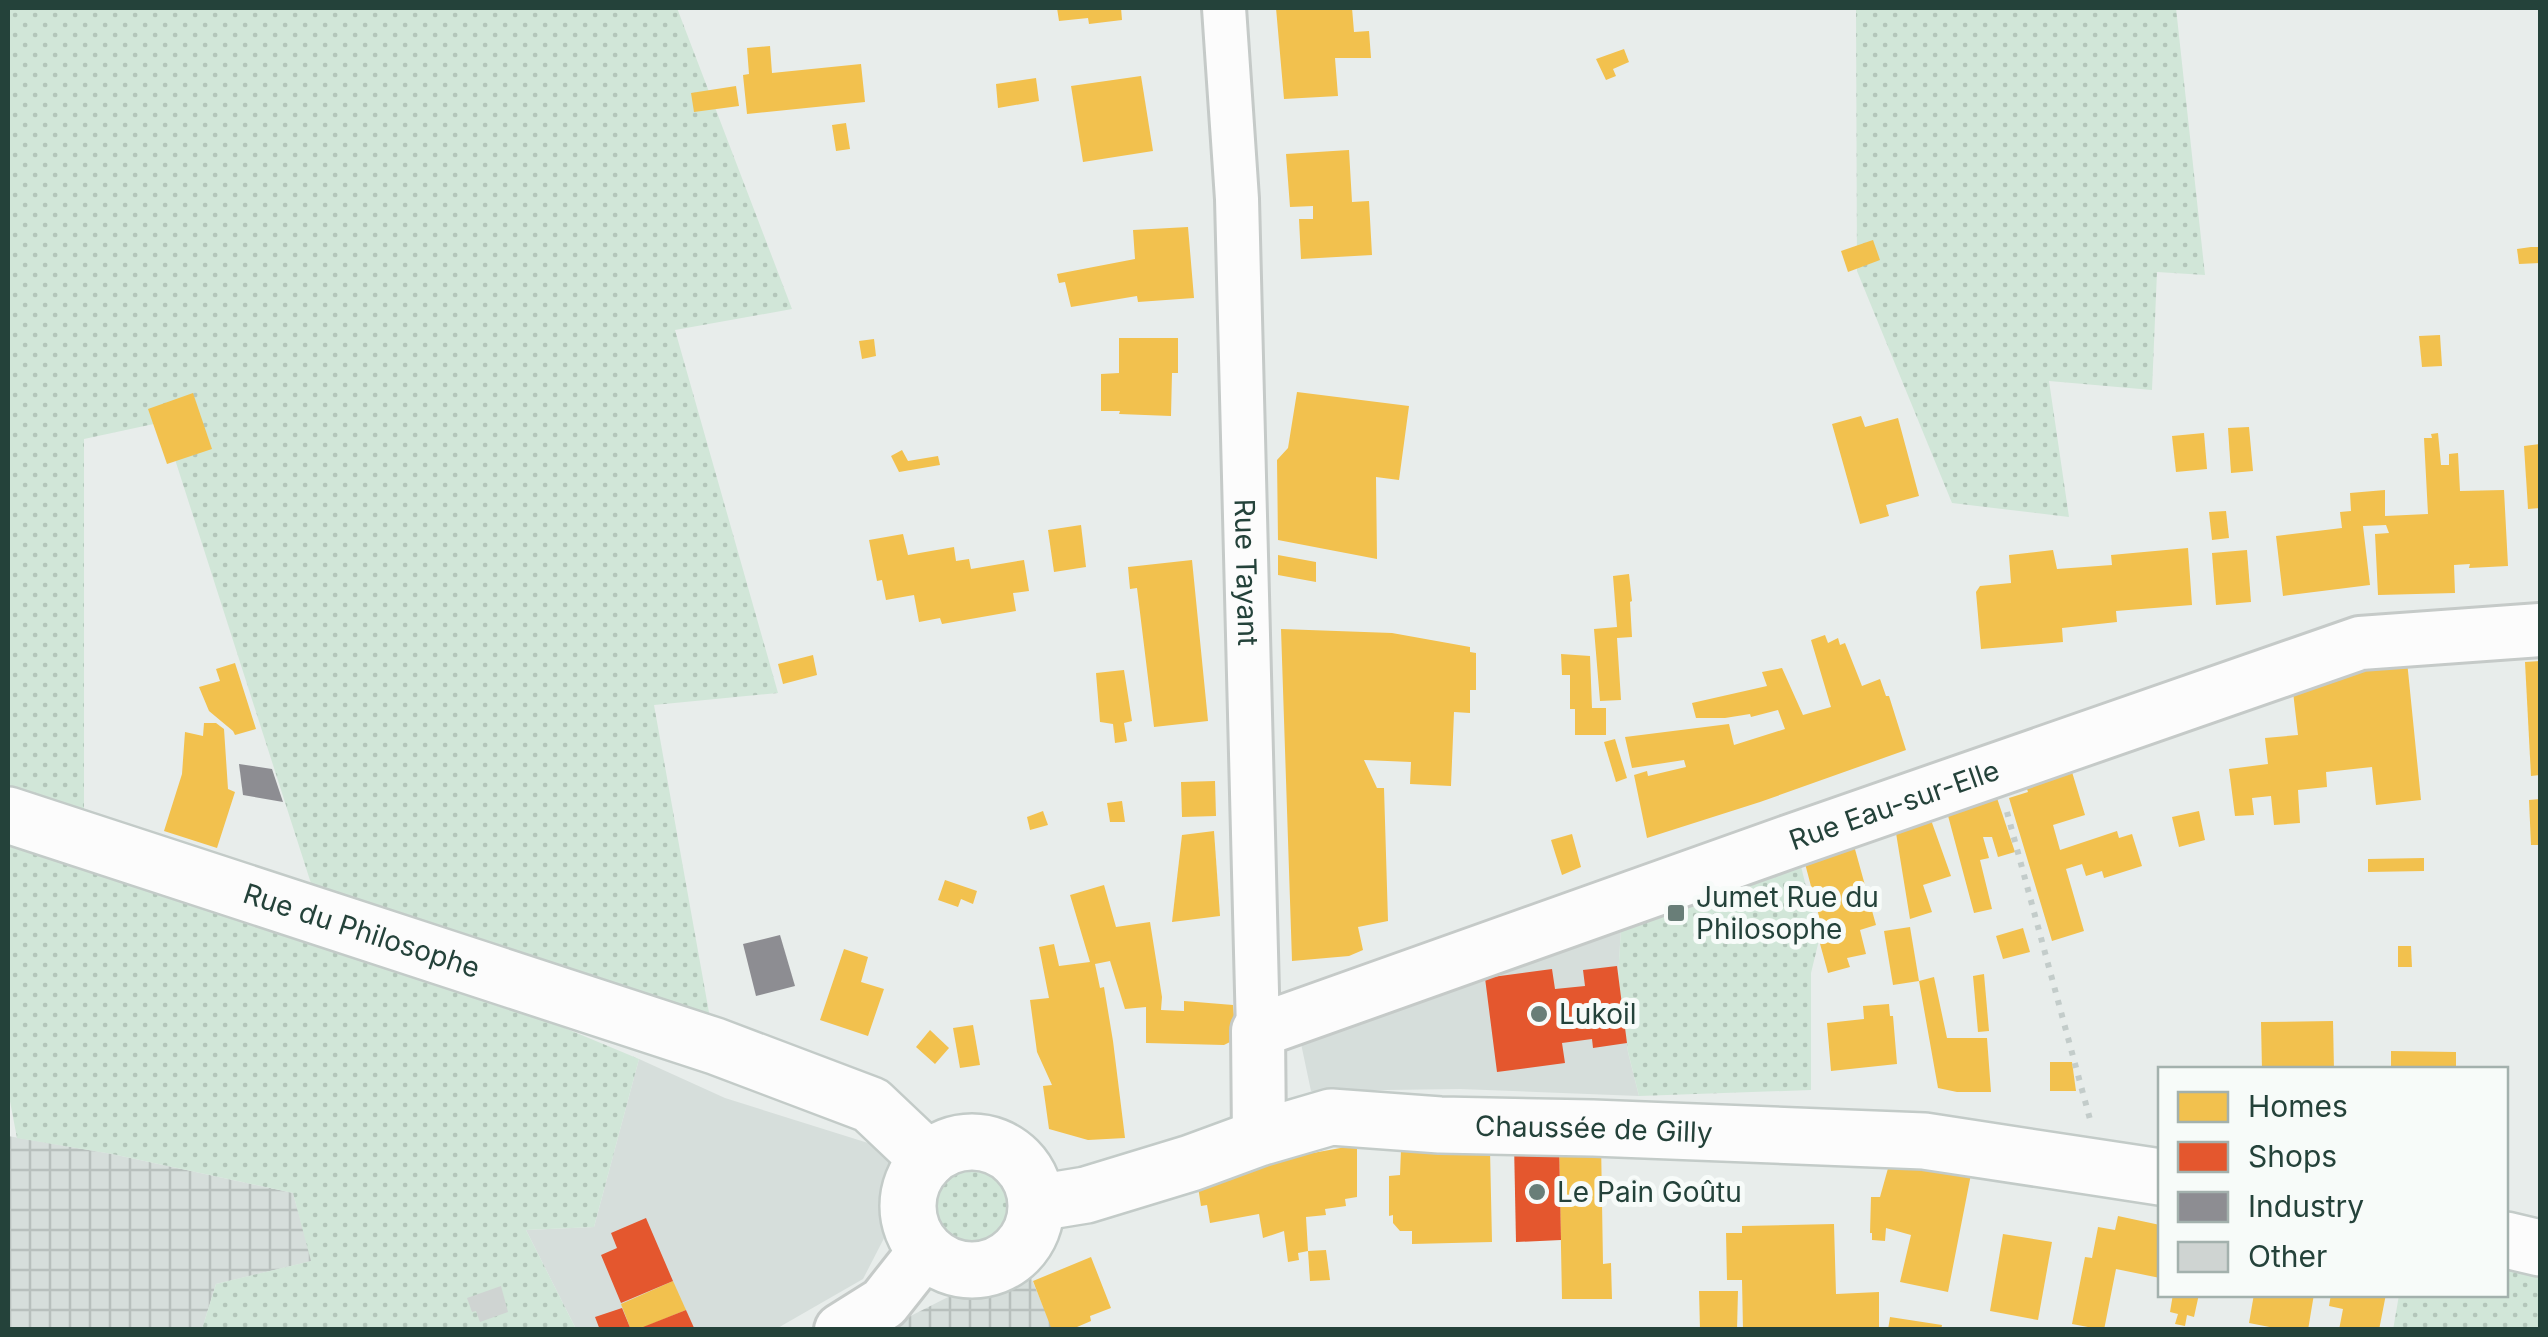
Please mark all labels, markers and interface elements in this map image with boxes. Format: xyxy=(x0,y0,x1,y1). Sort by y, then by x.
street label: Rue Tayant xyxy=(1228,498,1265,646)
street label: Rue Eau-sur-Elle xyxy=(1785,753,2004,857)
street label: Rue du Philosophe xyxy=(239,876,484,985)
place label: Jumet Rue du Philosophe xyxy=(1696,880,1879,946)
marker: Jumet Rue du Philosophe xyxy=(1665,902,1687,924)
place label: Lukoil xyxy=(1559,997,1636,1031)
marker: Lukoil xyxy=(1528,1003,1550,1025)
legend xyxy=(2158,1067,2508,1297)
text: Homes xyxy=(2248,1088,2348,1124)
street label: Chaussée de Gilly xyxy=(1475,1109,1713,1150)
text: Shops xyxy=(2248,1138,2337,1174)
place label: Le Pain Goûtu xyxy=(1557,1175,1742,1209)
marker: Le Pain Goûtu xyxy=(1526,1181,1548,1203)
text: Industry xyxy=(2248,1188,2364,1224)
text: Other xyxy=(2248,1238,2327,1274)

